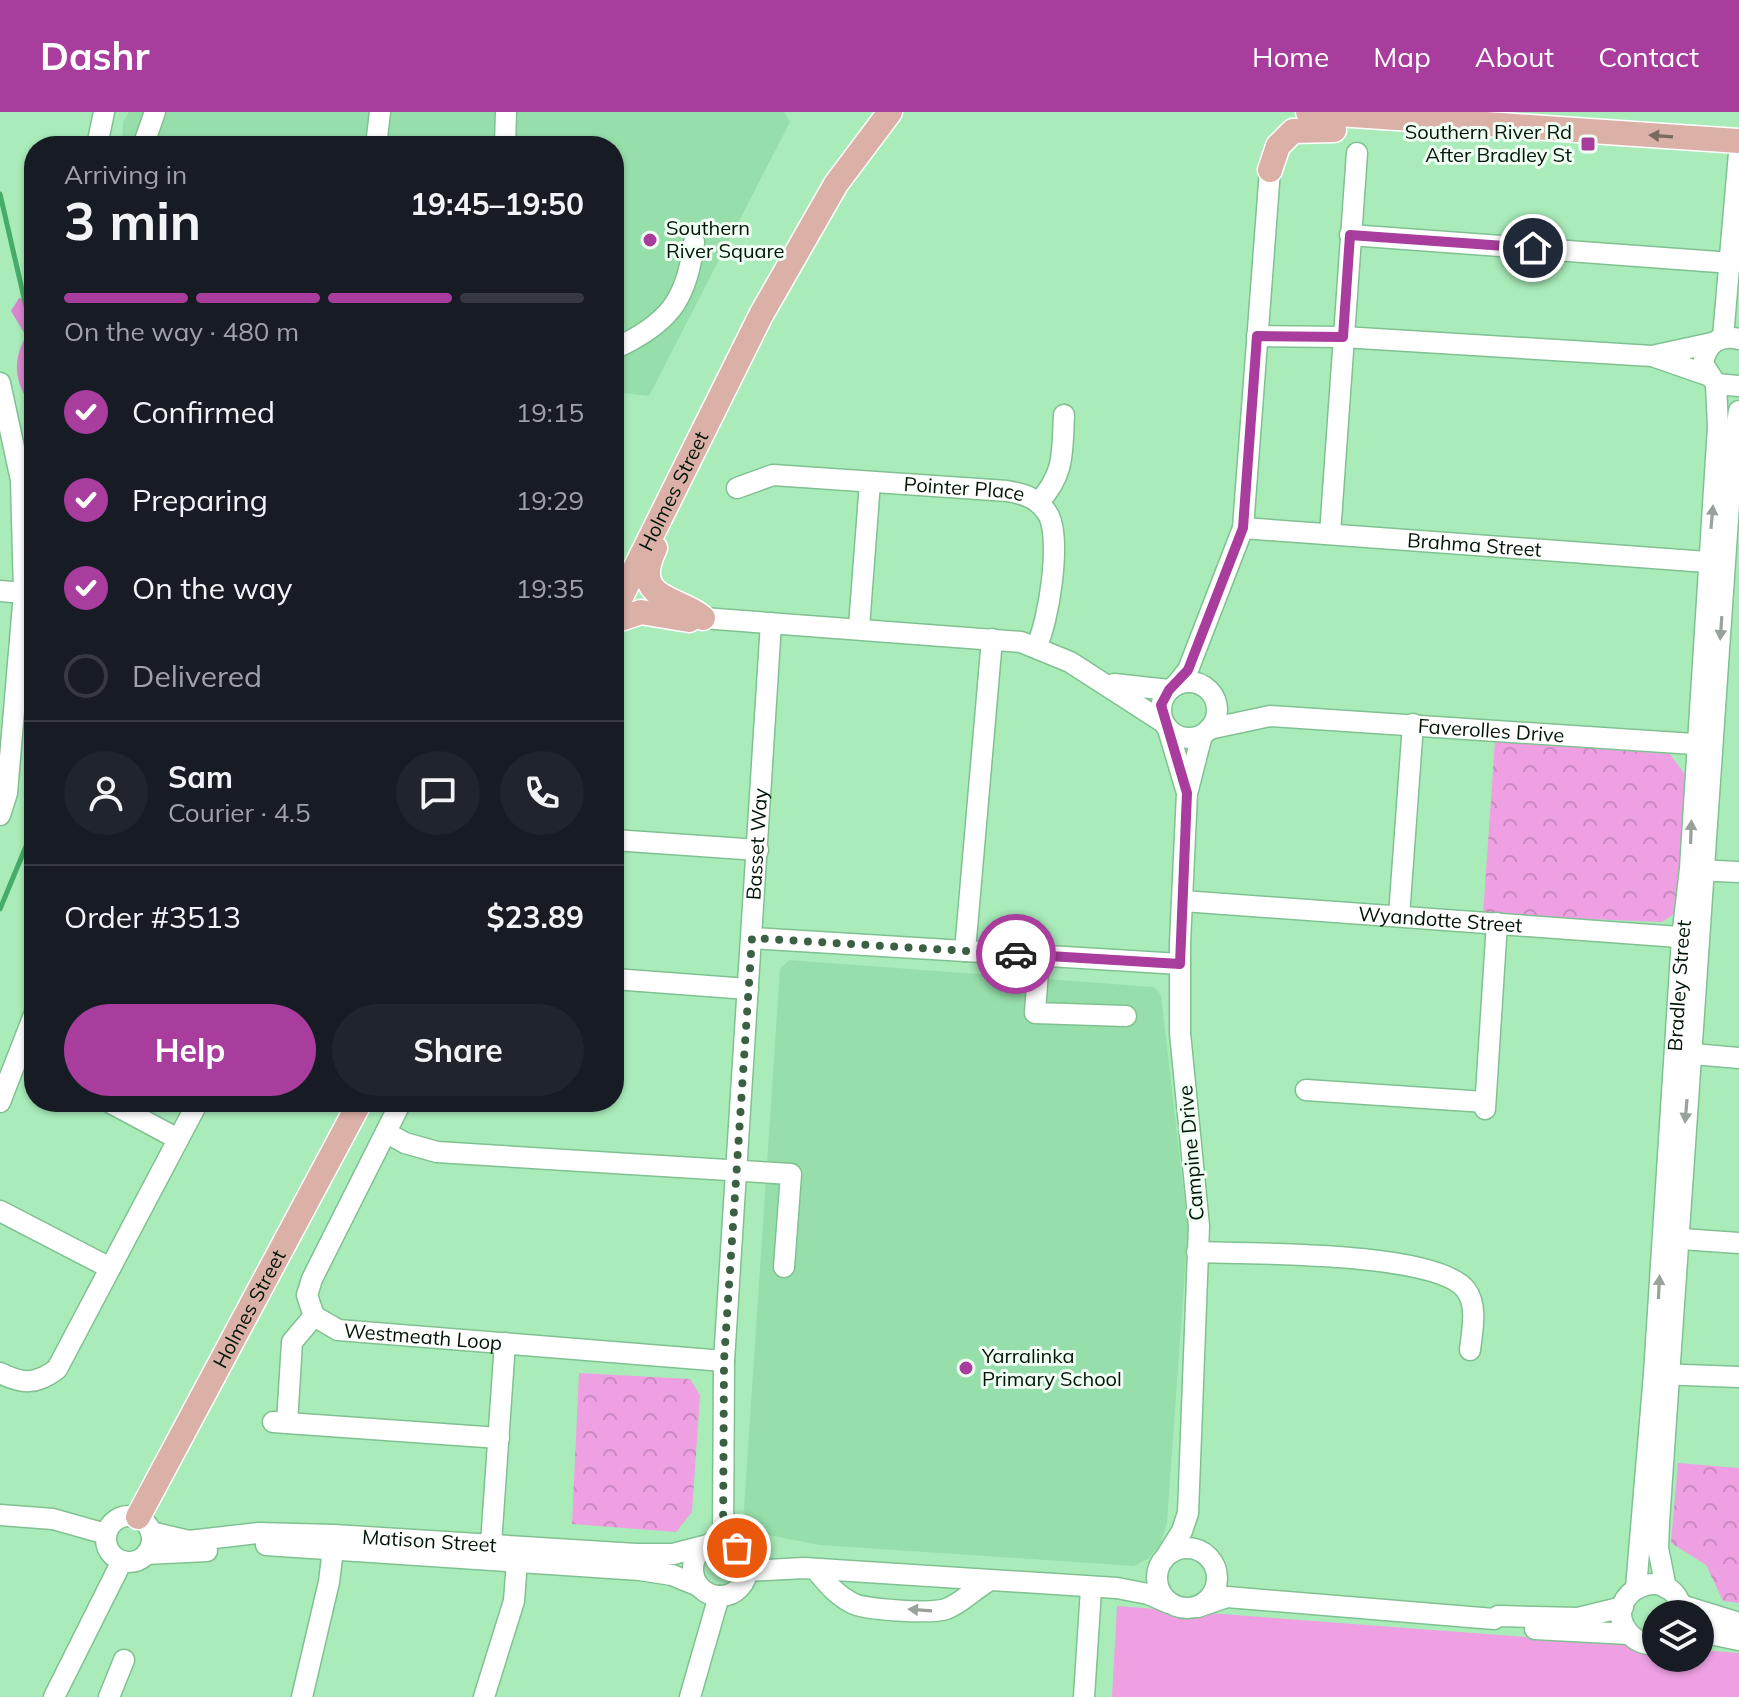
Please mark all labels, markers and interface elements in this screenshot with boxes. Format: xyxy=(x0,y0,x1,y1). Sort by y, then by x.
text: Dashr xyxy=(40,32,149,80)
text: Home xyxy=(1252,39,1329,74)
text: Map xyxy=(1373,39,1431,74)
text: About xyxy=(1475,39,1554,74)
text: Contact xyxy=(1598,39,1699,74)
place label: Southern River Rd After Bradley St xyxy=(1405,119,1572,167)
one-way arrow xyxy=(1648,129,1673,142)
marker: Southern River Rd After Bradley St xyxy=(1579,135,1597,153)
text: Arriving in xyxy=(64,158,187,191)
text: 19:45–19:50 xyxy=(410,185,584,223)
text: 3 min xyxy=(64,188,201,253)
pin xyxy=(1499,214,1567,282)
place label: Southern River Square xyxy=(666,215,784,263)
icon: home xyxy=(1511,226,1555,270)
marker: Southern River Square xyxy=(641,231,659,249)
text: On the way · 480 m xyxy=(64,315,299,348)
icon: check xyxy=(64,390,108,434)
text: Confirmed xyxy=(132,393,275,431)
text: 19:15 xyxy=(516,396,584,429)
street label: Holmes Street xyxy=(633,427,713,555)
street label: Pointer Place xyxy=(903,471,1028,507)
icon: check xyxy=(64,478,108,522)
text: Preparing xyxy=(132,481,268,519)
text: 19:29 xyxy=(516,484,584,517)
one-way arrow xyxy=(1706,504,1719,529)
street label: Brahma Street xyxy=(1406,527,1542,562)
icon: check xyxy=(64,566,108,610)
text: On the way xyxy=(132,569,292,607)
text: 19:35 xyxy=(516,572,584,605)
one-way arrow xyxy=(1714,616,1727,641)
text: Delivered xyxy=(132,657,262,695)
street label: Faverolles Drive xyxy=(1417,713,1565,747)
button: person xyxy=(64,751,148,835)
button: chat xyxy=(396,751,480,835)
button: phone xyxy=(500,751,584,835)
text: Sam xyxy=(168,758,233,796)
street label: Basset Way xyxy=(740,787,772,901)
text: Courier · 4.5 xyxy=(168,796,311,829)
one-way arrow xyxy=(1685,819,1698,844)
text: Order #3513 xyxy=(64,898,241,936)
text: $23.89 xyxy=(487,898,584,936)
street label: Wyandotte Street xyxy=(1358,901,1523,938)
courier xyxy=(976,914,1056,994)
street label: Bradley Street xyxy=(1662,919,1696,1052)
icon: car xyxy=(994,932,1038,976)
button: Help xyxy=(64,1004,316,1096)
button: Share xyxy=(332,1004,584,1096)
street label: Campine Drive xyxy=(1172,1084,1209,1222)
one-way arrow xyxy=(1680,1099,1693,1124)
street label: Holmes Street xyxy=(207,1245,291,1372)
one-way arrow xyxy=(1653,1274,1666,1299)
street label: Westmeath Loop xyxy=(343,1318,503,1355)
place label: Yarralinka Primary School xyxy=(981,1343,1122,1391)
marker: Yarralinka Primary School xyxy=(957,1359,975,1377)
pin xyxy=(703,1514,771,1582)
street label: Matison Street xyxy=(361,1524,497,1557)
icon: bag xyxy=(715,1526,759,1570)
map controls xyxy=(1642,1600,1714,1672)
button: layers xyxy=(1642,1600,1714,1672)
one-way arrow xyxy=(907,1603,932,1616)

